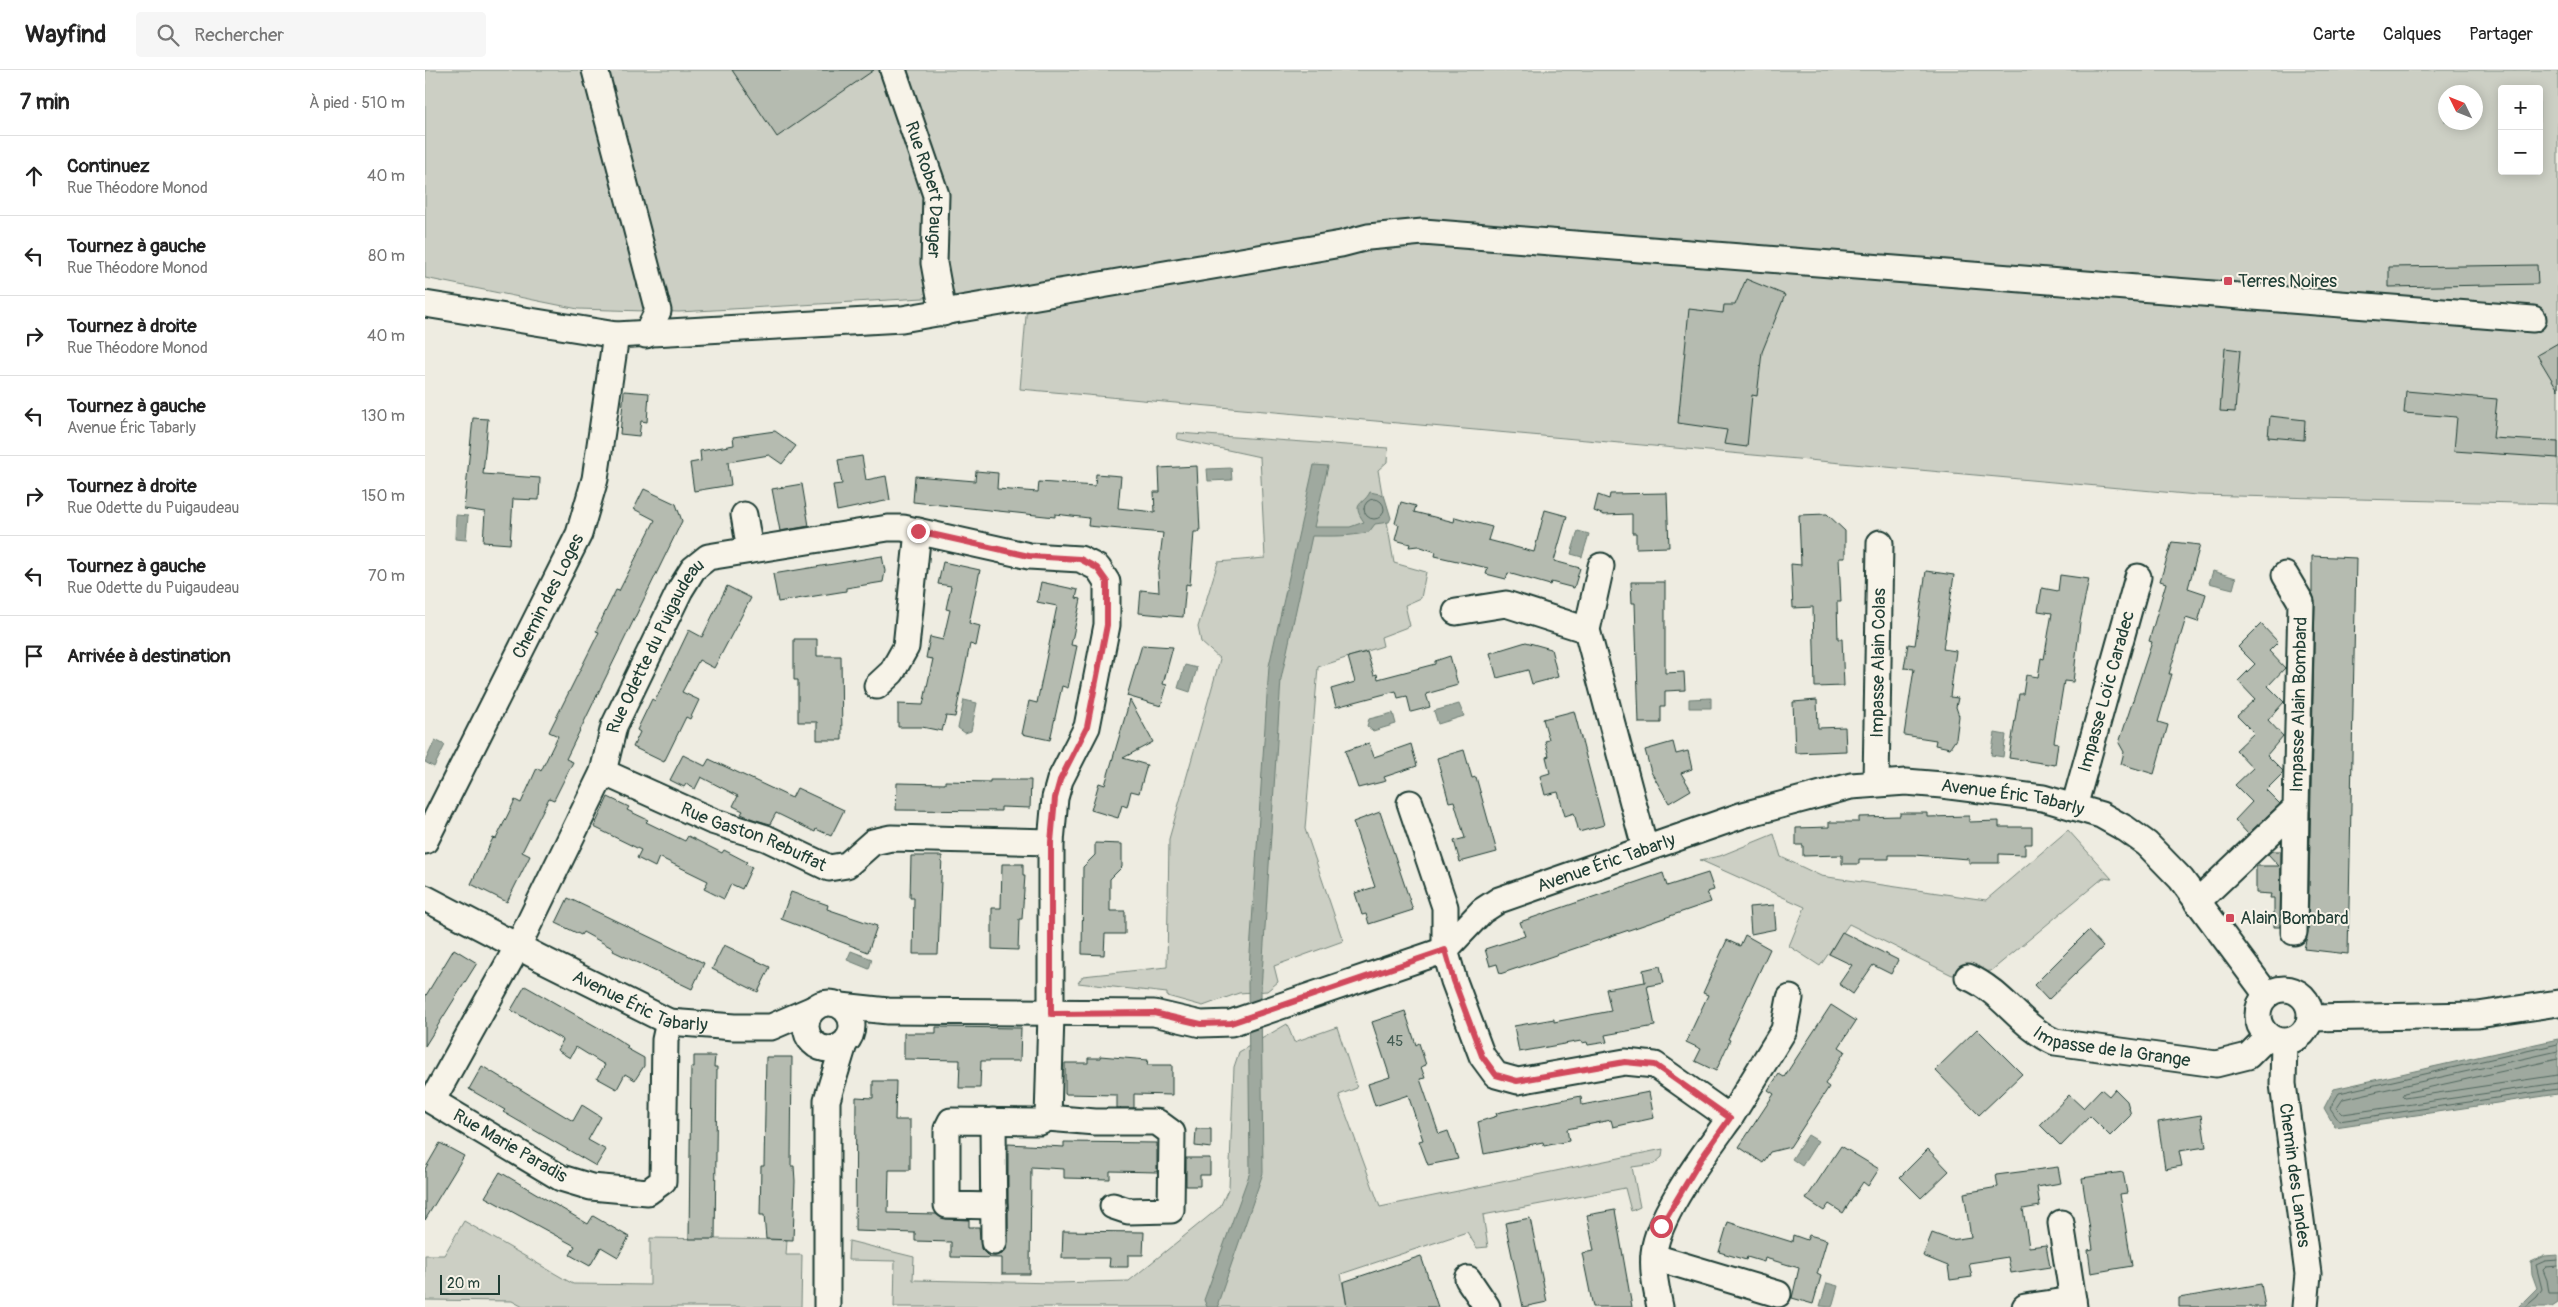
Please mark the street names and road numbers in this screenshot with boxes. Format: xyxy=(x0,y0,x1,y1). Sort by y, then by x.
street label: Rue Robert Dauger xyxy=(900,118,948,259)
street label: Chemin des Loges xyxy=(507,530,589,662)
street label: Rue Odette du Puigaudeau xyxy=(601,553,709,736)
street label: Impasse Alain Colas xyxy=(1865,588,1891,738)
street label: Impasse Loïc Caradec xyxy=(2073,608,2140,775)
street label: Impasse Alain Bombard xyxy=(2285,616,2312,793)
street label: Avenue Éric Tabarly xyxy=(1940,774,2087,821)
street label: Rue Gaston Rebuffat xyxy=(677,797,831,877)
street label: Avenue Éric Tabarly xyxy=(1534,828,1679,897)
street label: Avenue Éric Tabarly xyxy=(569,964,709,1036)
street label: Impasse de la Grange xyxy=(2029,1021,2192,1072)
street label: Chemin des Landes xyxy=(2274,1102,2316,1249)
street label: Rue Marie Paradis xyxy=(449,1104,571,1188)

